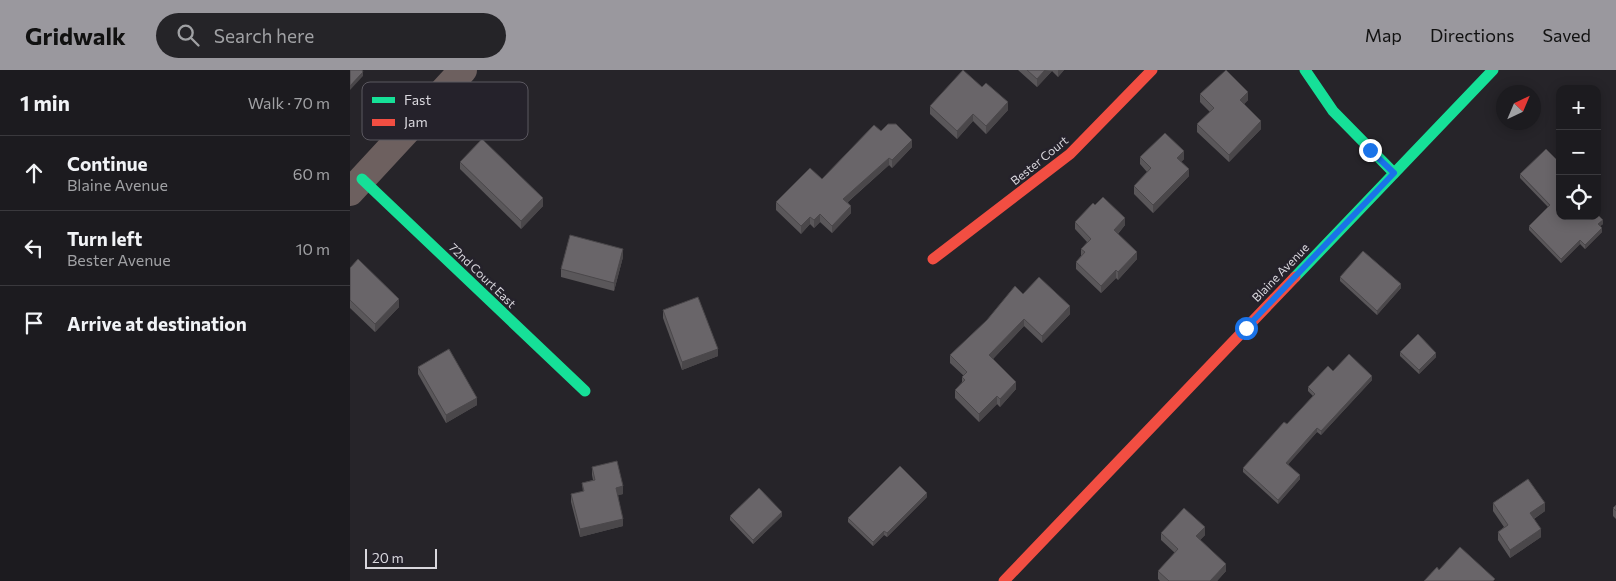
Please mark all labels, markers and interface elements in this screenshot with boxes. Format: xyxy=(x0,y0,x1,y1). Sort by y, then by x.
search box xyxy=(156,13,506,58)
text: Gridwalk xyxy=(25,21,126,50)
icon: search xyxy=(174,21,202,49)
text: Search here xyxy=(214,24,314,47)
text: Map xyxy=(1365,24,1402,46)
text: Directions xyxy=(1430,24,1514,46)
text: Saved xyxy=(1542,24,1591,46)
legend xyxy=(362,82,528,140)
north arrow xyxy=(1496,85,1541,130)
map controls xyxy=(1556,85,1601,220)
button: + xyxy=(1556,85,1601,130)
text: 1 min xyxy=(20,90,70,115)
text: Fast xyxy=(404,91,431,108)
text: Walk · 70 m xyxy=(248,93,330,112)
text: Jam xyxy=(404,113,428,130)
button: − xyxy=(1556,130,1601,175)
street label: Bester Court xyxy=(1008,133,1070,187)
route end xyxy=(1359,139,1382,162)
text: Continue xyxy=(67,152,147,175)
icon: ahead xyxy=(20,159,48,187)
text: 60 m xyxy=(293,164,330,183)
text: Blaine Avenue xyxy=(67,175,168,194)
button: locate xyxy=(1556,175,1601,220)
text: Turn left xyxy=(67,227,142,250)
icon: left xyxy=(20,234,48,262)
text: 10 m xyxy=(296,239,330,258)
street label: 72nd Court East xyxy=(447,240,519,310)
street label: Blaine Avenue xyxy=(1249,240,1311,304)
text: Bester Avenue xyxy=(67,250,171,269)
icon: arrive xyxy=(20,309,48,337)
text: Arrive at destination xyxy=(67,312,247,335)
route start xyxy=(1235,317,1258,340)
scale bar xyxy=(365,546,438,569)
text: 20 m xyxy=(372,549,404,566)

